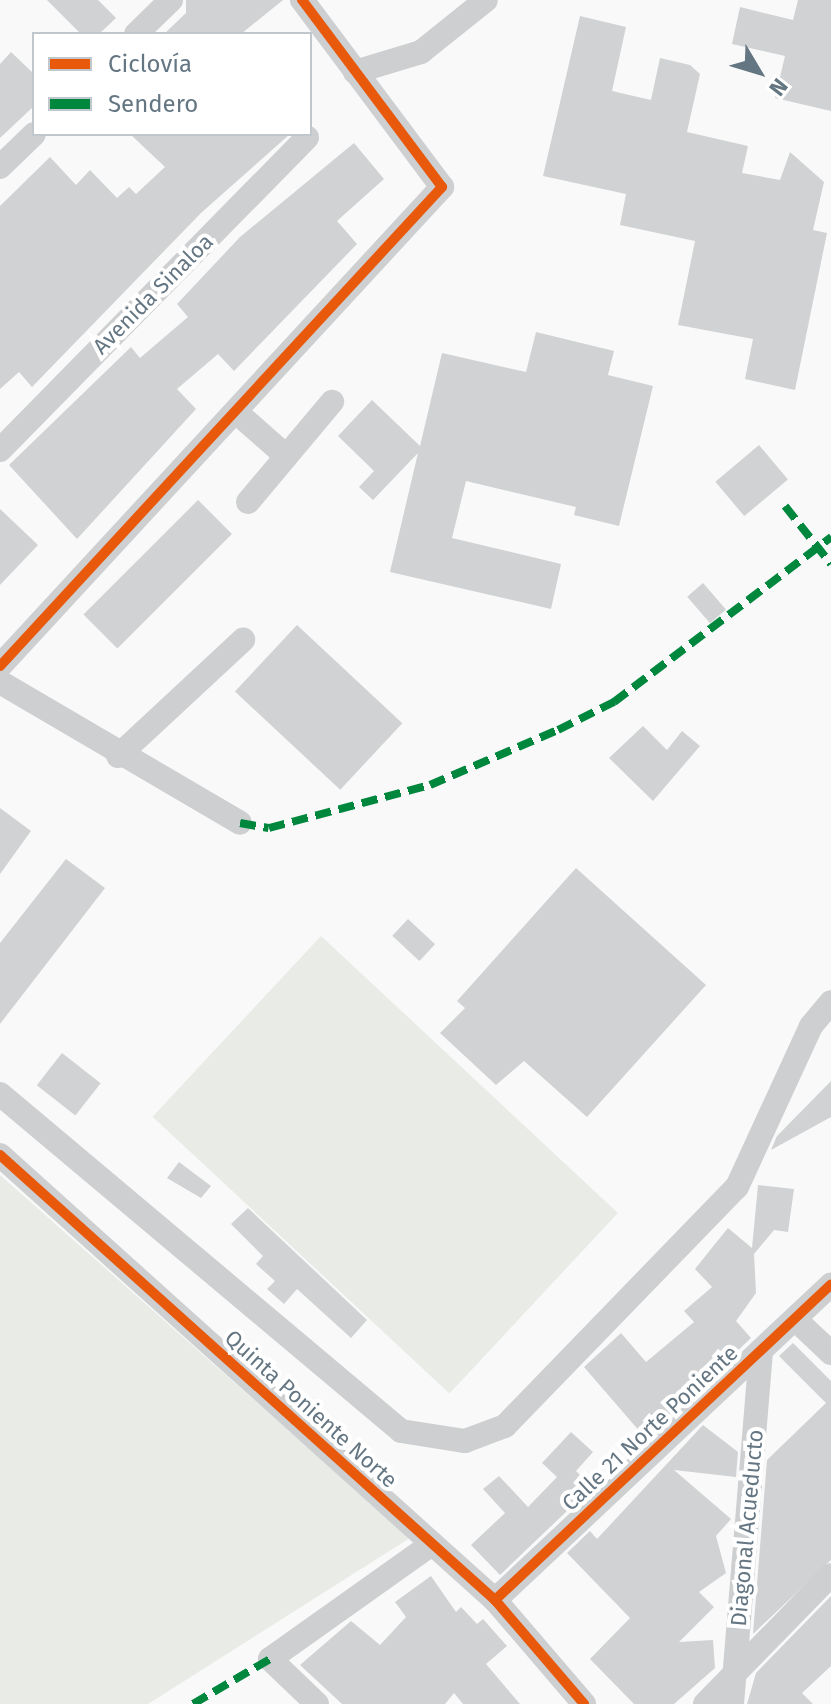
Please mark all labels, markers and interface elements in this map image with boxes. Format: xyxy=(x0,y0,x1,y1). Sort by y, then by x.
legend xyxy=(32,32,312,136)
north arrow xyxy=(719,32,799,112)
text: Ciclovía xyxy=(108,50,192,78)
text: N xyxy=(763,73,793,101)
text: Sendero xyxy=(108,90,198,118)
street label: Avenida Sinaloa xyxy=(87,228,219,360)
street label: Quinta Poniente Norte xyxy=(219,1325,403,1493)
street label: Calle 21 Norte Poniente xyxy=(557,1340,743,1516)
street label: Diagonal Acueducto xyxy=(725,1428,769,1628)

